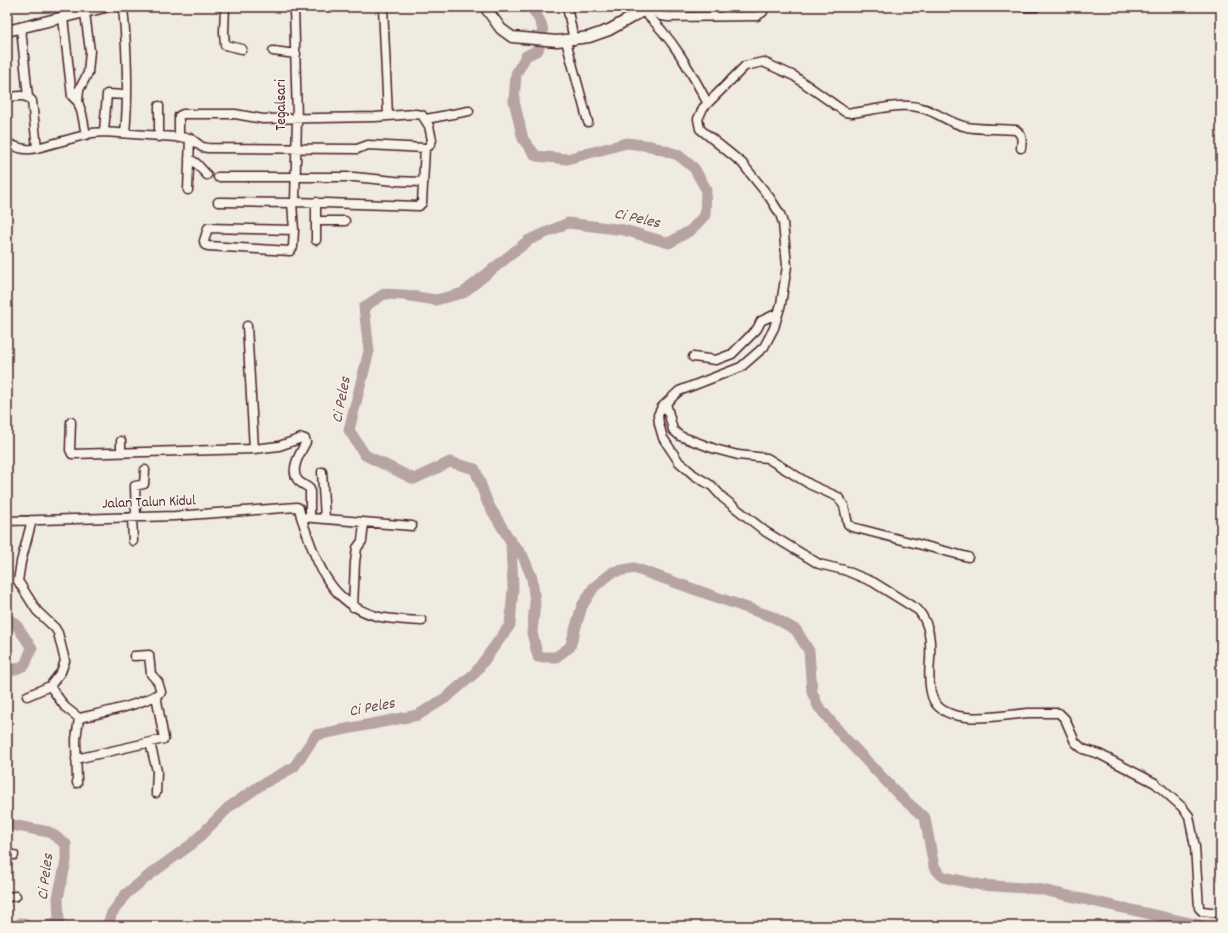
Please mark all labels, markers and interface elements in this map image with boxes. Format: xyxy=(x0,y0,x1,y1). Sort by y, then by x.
street label: Tegalsari xyxy=(271,79,293,131)
water label: Ci Peles xyxy=(612,203,663,236)
water label: Ci Peles xyxy=(326,374,358,425)
street label: Jalan Talun Kidul xyxy=(102,490,197,516)
water label: Ci Peles xyxy=(347,692,398,724)
water label: Ci Peles xyxy=(32,851,60,901)

